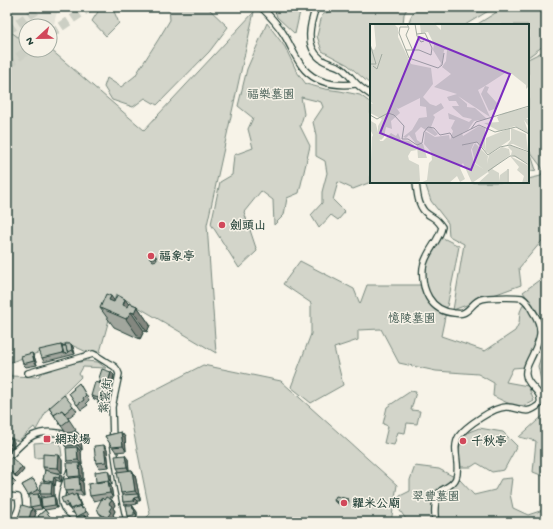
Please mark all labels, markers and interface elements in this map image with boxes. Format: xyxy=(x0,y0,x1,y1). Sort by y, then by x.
north arrow xyxy=(18,18,58,58)
inset map xyxy=(370,24,529,183)
text: N xyxy=(24,35,37,47)
park label: 福樂墓園 xyxy=(247,87,295,103)
place label: 劍頭山 xyxy=(230,218,266,234)
marker: 劍頭山 xyxy=(217,220,227,230)
place label: 福象亭 xyxy=(159,250,195,265)
marker: 福象亭 xyxy=(146,251,156,261)
park label: 憶陵墓園 xyxy=(388,312,436,327)
street label: 紫雲街 xyxy=(97,377,116,415)
place label: 網球場 xyxy=(55,433,91,448)
marker: 網球場 xyxy=(42,434,52,444)
place label: 千秋亭 xyxy=(471,434,507,450)
marker: 千秋亭 xyxy=(458,436,468,446)
park label: 翠豐墓園 xyxy=(412,489,460,505)
place label: 糶米公廟 xyxy=(352,497,400,512)
marker: 糶米公廟 xyxy=(339,498,349,508)

